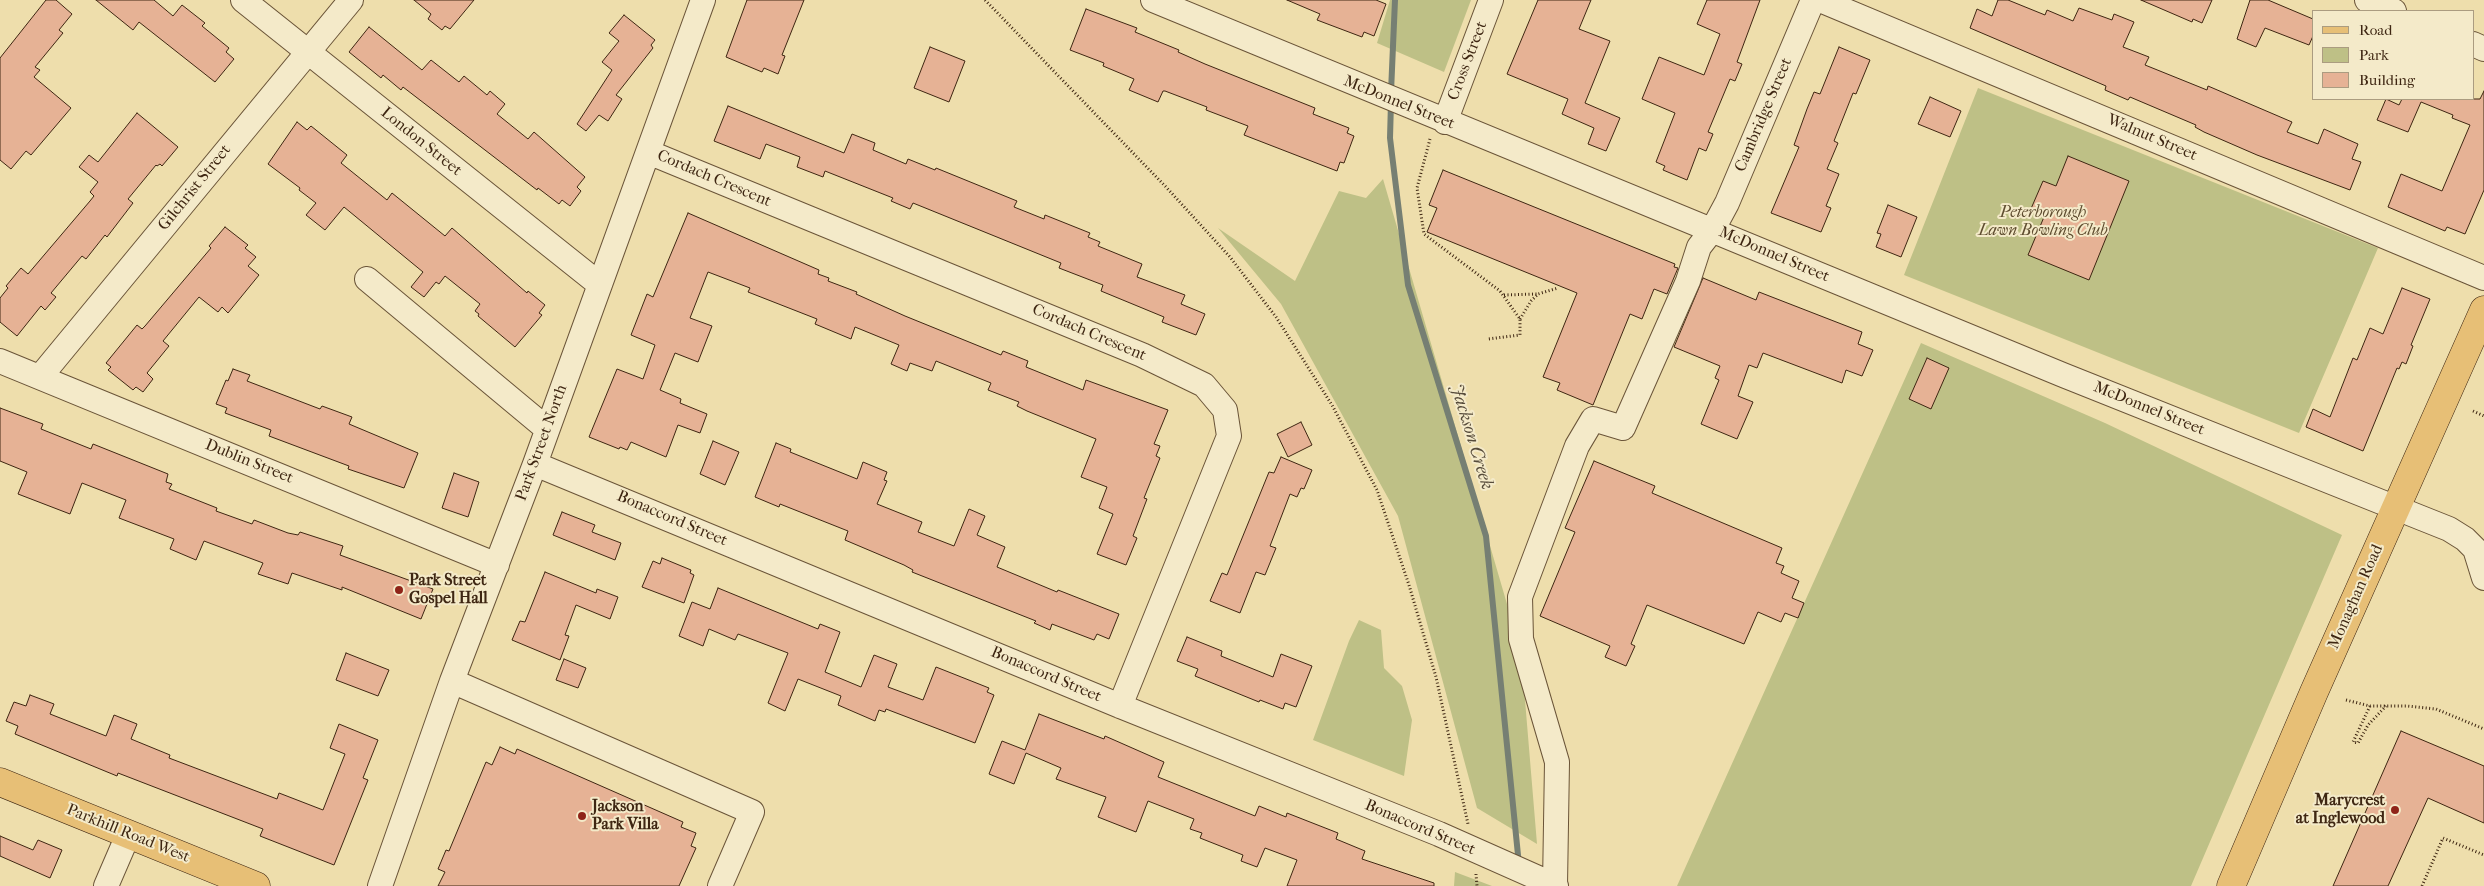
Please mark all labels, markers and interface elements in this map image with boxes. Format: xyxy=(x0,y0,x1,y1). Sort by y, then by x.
legend xyxy=(2312,10,2474,100)
street label: Cross Street xyxy=(1444,19,1492,103)
text: Road xyxy=(2359,21,2392,39)
text: Park xyxy=(2359,46,2389,64)
street label: Cambridge Street xyxy=(1731,55,1797,175)
text: Building xyxy=(2359,71,2415,89)
street label: McDonnel Street xyxy=(1341,72,1457,134)
street label: London Street xyxy=(377,104,465,180)
street label: Walnut Street xyxy=(2104,110,2200,166)
street label: Gilchrist Street xyxy=(154,141,236,235)
street label: Cordach Crescent xyxy=(654,146,774,212)
park label: Peterborough Lawn Bowling Club xyxy=(1978,203,2108,241)
street label: McDonnel Street xyxy=(1716,223,1832,287)
street label: Cordach Crescent xyxy=(1029,300,1149,366)
street label: McDonnel Street xyxy=(2091,378,2207,440)
street label: Park Street North xyxy=(512,382,572,504)
water label: Jackson Creek xyxy=(1445,382,1497,492)
street label: Dublin Street xyxy=(202,436,296,488)
street label: Bonaccord Street xyxy=(614,487,730,551)
street label: Monaghan Road xyxy=(2324,542,2388,652)
place label: Park Street Gospel Hall xyxy=(409,571,488,609)
marker: Park Street Gospel Hall xyxy=(393,584,405,596)
street label: Bonaccord Street xyxy=(988,643,1104,707)
place label: Marycrest at Inglewood xyxy=(2296,791,2385,829)
street label: Bonaccord Street xyxy=(1362,796,1478,860)
place label: Jackson Park Villa xyxy=(592,797,659,835)
street label: Parkhill Road West xyxy=(64,801,192,867)
marker: Marycrest at Inglewood xyxy=(2389,804,2401,816)
marker: Jackson Park Villa xyxy=(576,810,588,822)

